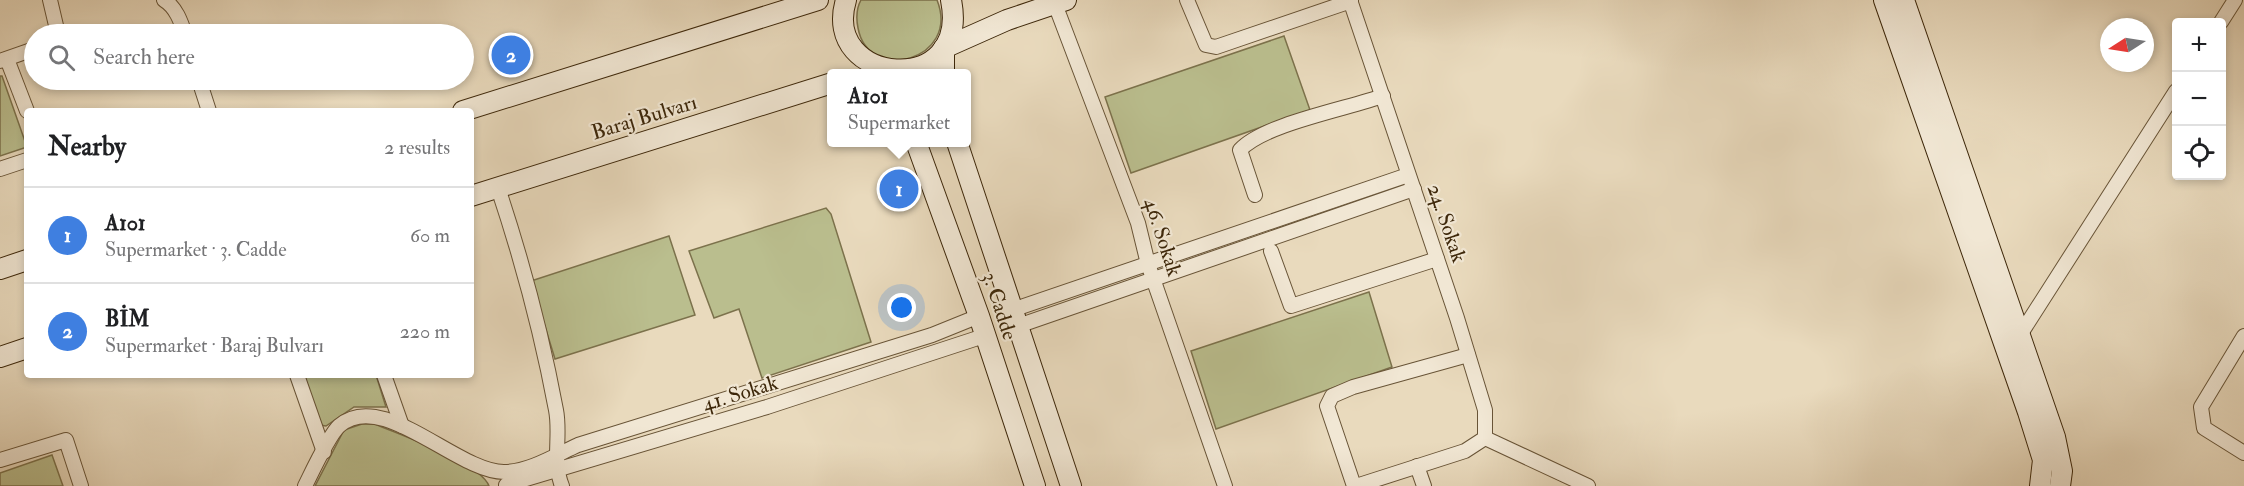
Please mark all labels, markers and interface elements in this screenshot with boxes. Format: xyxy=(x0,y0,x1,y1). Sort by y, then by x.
north arrow xyxy=(2100,18,2154,72)
map controls xyxy=(2172,18,2226,180)
button: + xyxy=(2172,18,2226,72)
search box xyxy=(24,24,474,90)
pin: 2 xyxy=(492,32,530,78)
icon: search xyxy=(45,41,78,74)
text: Search here xyxy=(93,43,195,71)
popup xyxy=(827,69,971,147)
button: − xyxy=(2172,72,2226,126)
text: A101 xyxy=(848,82,888,110)
street label: Baraj Bulvarı xyxy=(588,89,701,146)
text: Supermarket xyxy=(848,110,950,135)
button: locate xyxy=(2172,126,2226,180)
text: Nearby xyxy=(48,131,126,163)
text: 2 results xyxy=(384,135,450,160)
pin: 1 xyxy=(880,166,918,212)
street label: 24. Sokak xyxy=(1421,180,1473,266)
street label: 46. Sokak xyxy=(1137,195,1188,280)
text: A101 xyxy=(105,209,146,237)
text: 1 xyxy=(64,223,71,248)
text: 60 m xyxy=(410,223,450,248)
text: Supermarket · 3. Cadde xyxy=(105,237,286,262)
street label: 3. Cadde xyxy=(976,269,1023,344)
your location xyxy=(887,293,916,322)
text: BİM xyxy=(105,305,150,333)
text: 2 xyxy=(62,319,73,344)
text: 220 m xyxy=(400,319,450,344)
text: Supermarket · Baraj Bulvarı xyxy=(105,333,324,358)
street label: 41. Sokak xyxy=(699,369,781,418)

